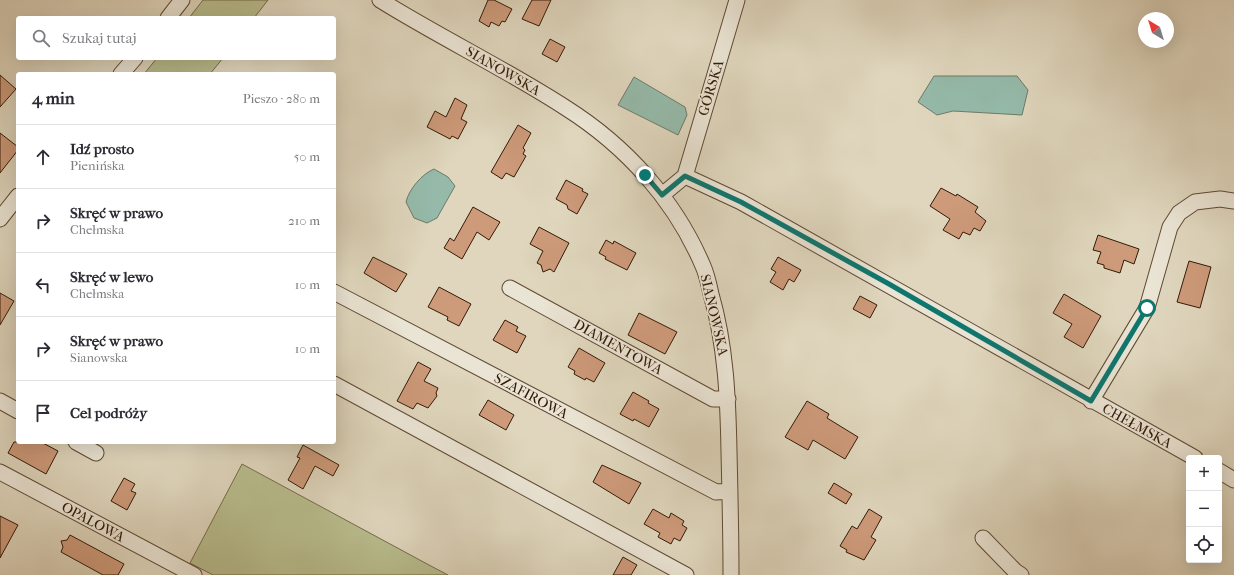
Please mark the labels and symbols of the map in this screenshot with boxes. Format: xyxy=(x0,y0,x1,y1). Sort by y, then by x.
north arrow xyxy=(1138,12,1174,48)
street label: SIANOWSKA xyxy=(463,43,544,100)
street label: GÓRSKA xyxy=(694,57,728,118)
route end xyxy=(636,166,654,184)
street label: SIANOWSKA xyxy=(696,273,732,358)
route start xyxy=(1138,299,1156,317)
street label: DIAMENTOWA xyxy=(571,316,666,379)
street label: SZAFIROWA xyxy=(491,369,572,423)
street label: CHEŁMSKA xyxy=(1099,400,1175,452)
street label: OPALOWA xyxy=(59,498,128,546)

